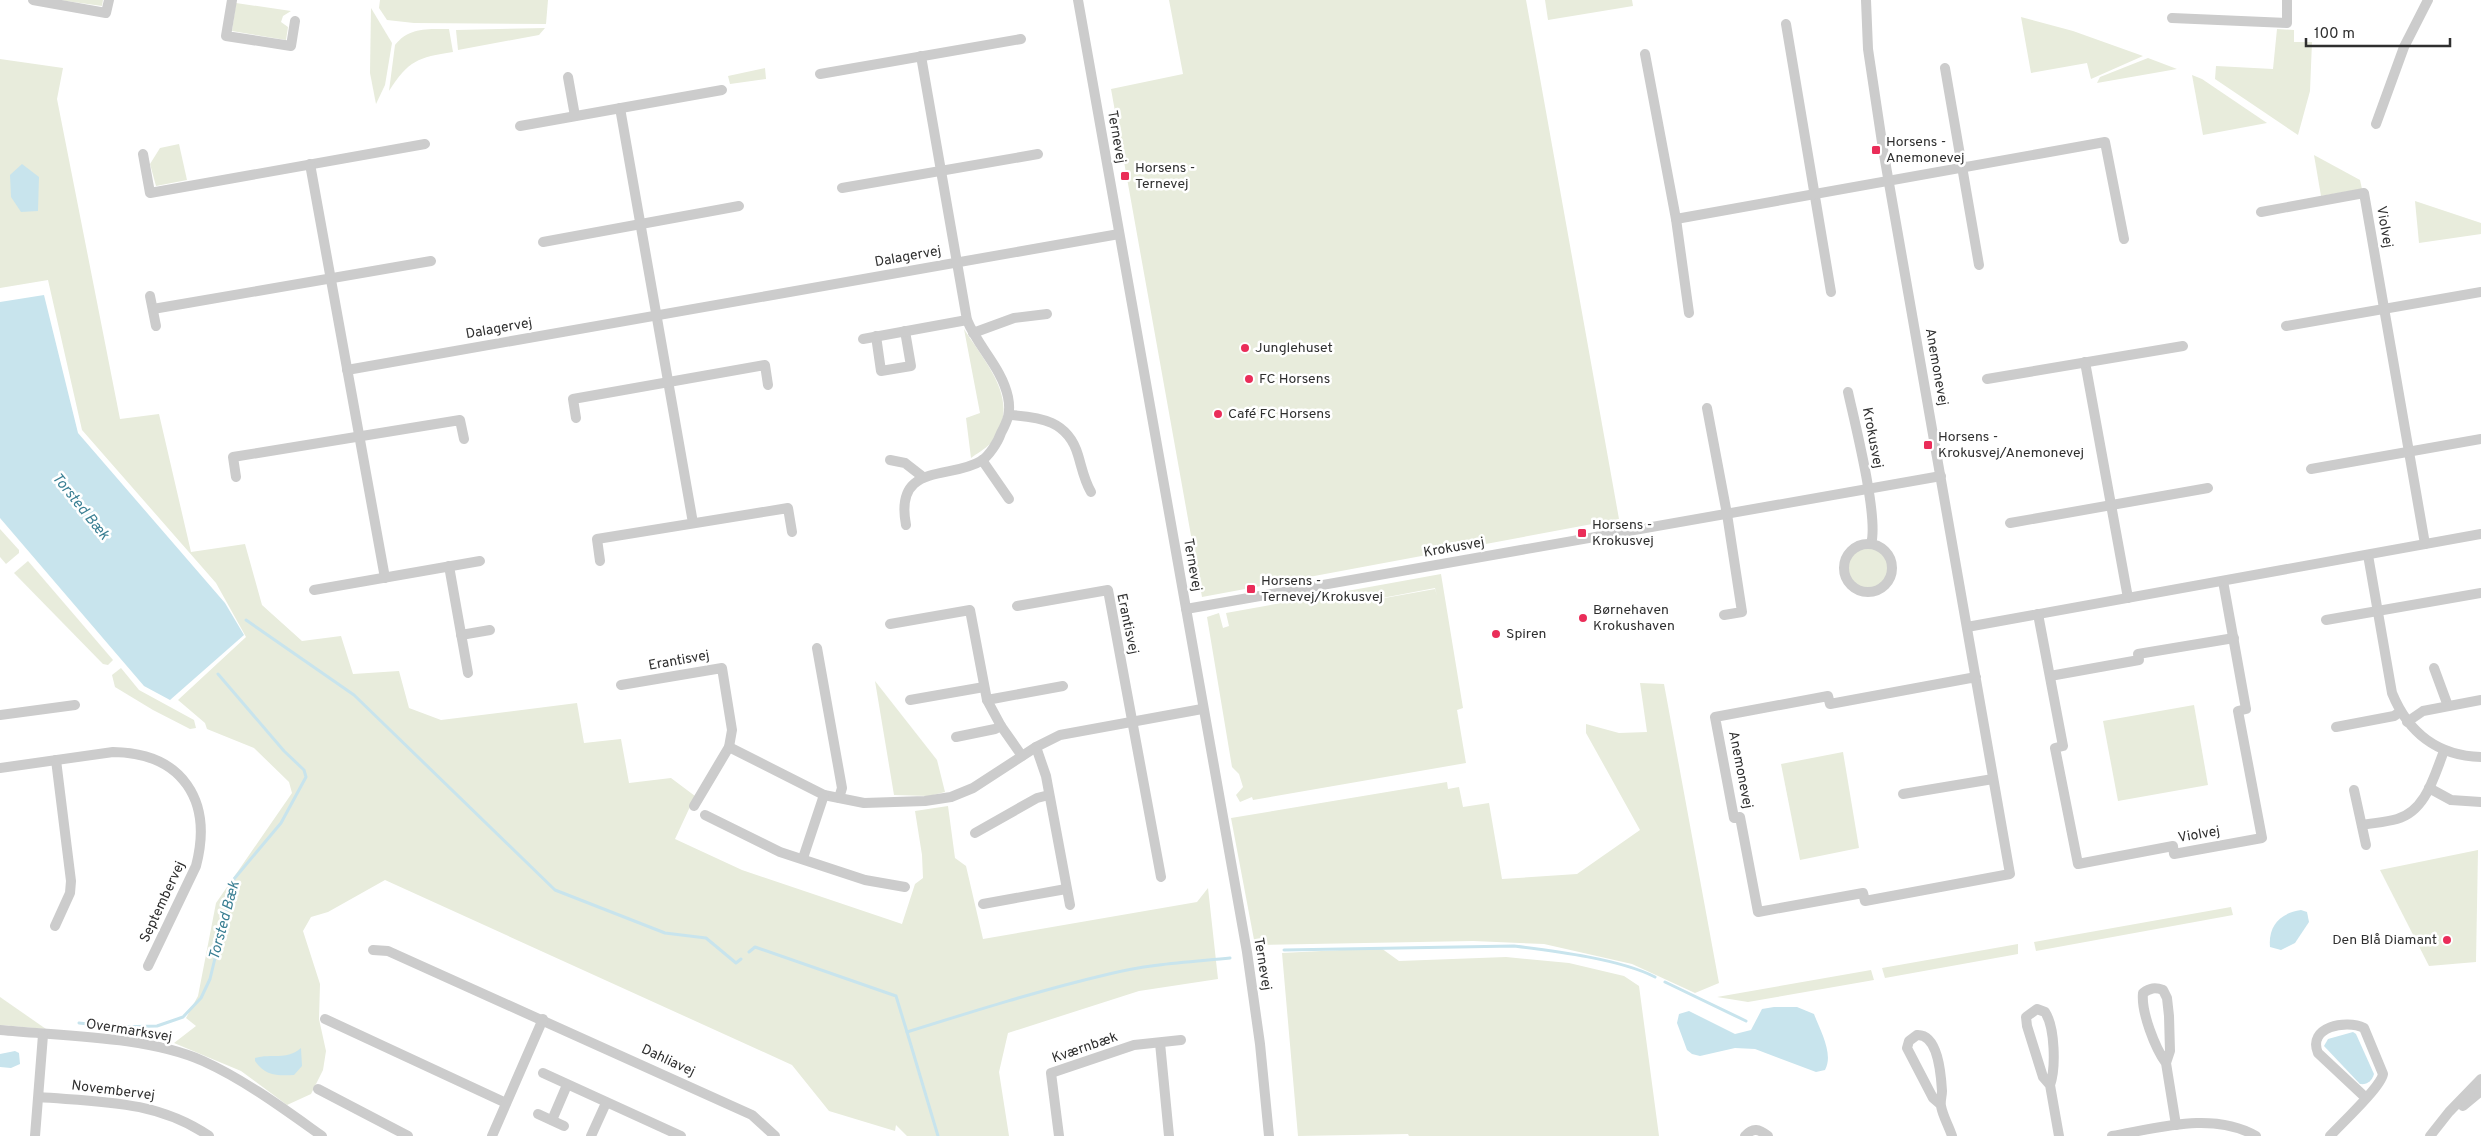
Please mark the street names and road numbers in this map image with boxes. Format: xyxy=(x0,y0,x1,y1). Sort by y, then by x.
street label: Ternevej xyxy=(1103,109,1129,165)
street label: Violvej xyxy=(2372,205,2396,249)
street label: Dalagervej xyxy=(873,243,943,271)
street label: Dalagervej xyxy=(464,315,534,343)
street label: Anemonevej xyxy=(1921,327,1951,407)
street label: Krokusvej xyxy=(1858,406,1886,470)
street label: Krokusvej xyxy=(1422,534,1486,562)
street label: Ternevej xyxy=(1179,537,1205,593)
street label: Erantisvej xyxy=(1112,592,1142,656)
street label: Erantisvej xyxy=(647,647,711,675)
street label: Anemonevej xyxy=(1724,730,1756,810)
street label: Violvej xyxy=(2177,823,2221,847)
street label: Septembervej xyxy=(137,859,189,945)
street label: Ternevej xyxy=(1249,936,1275,992)
street label: Overmarksvej xyxy=(85,1016,173,1046)
street label: Kværnbæk xyxy=(1050,1029,1120,1067)
street label: Dahliavej xyxy=(638,1041,698,1081)
street label: Novembervej xyxy=(70,1077,156,1105)

